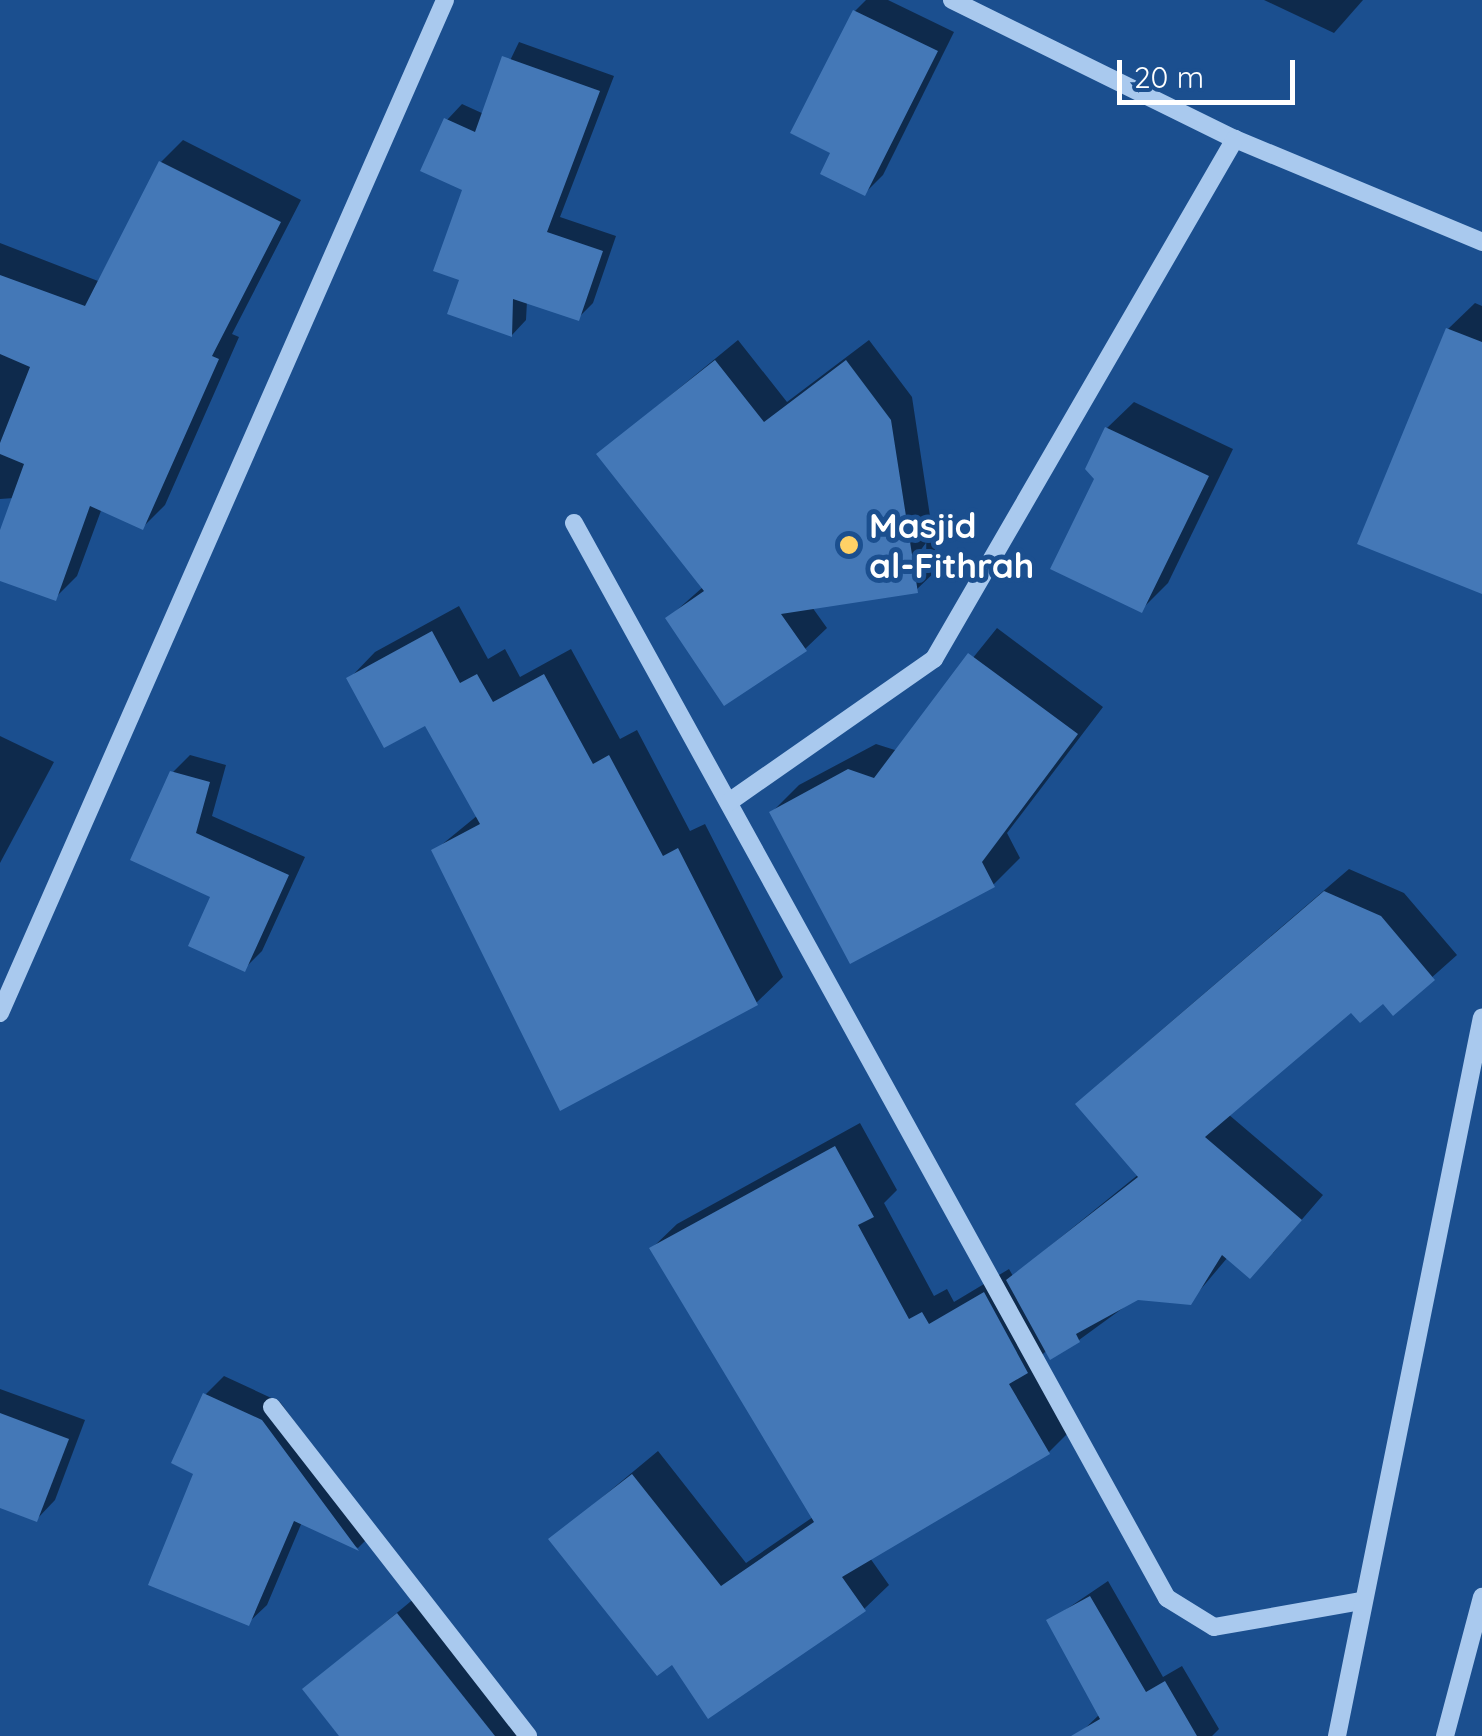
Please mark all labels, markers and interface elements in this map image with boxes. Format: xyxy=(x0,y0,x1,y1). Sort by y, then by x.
scale bar xyxy=(1122,40,1300,102)
text: 20 m xyxy=(1134,58,1204,96)
place label: Masjid al-Fithrah xyxy=(869,504,1034,586)
marker: Masjid al-Fithrah xyxy=(838,534,860,556)

